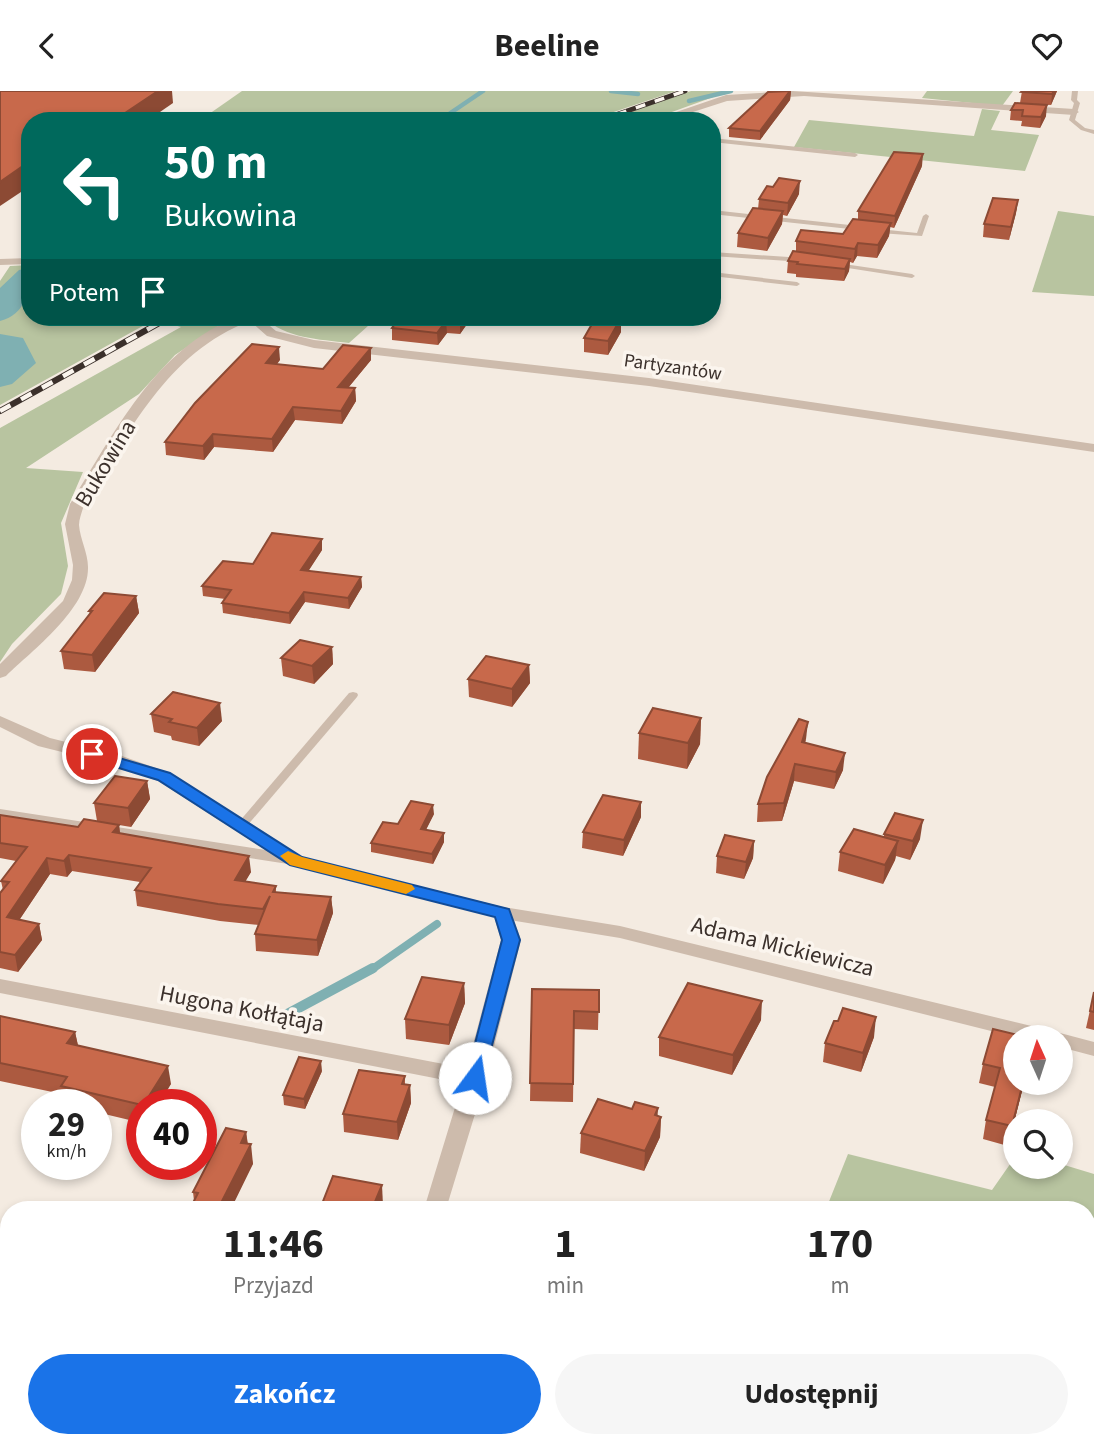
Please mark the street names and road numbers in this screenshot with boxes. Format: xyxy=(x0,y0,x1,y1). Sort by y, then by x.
street label: Partyzantów xyxy=(622,347,724,388)
street label: Bukowina xyxy=(67,414,144,513)
street label: Adama Mickiewicza xyxy=(688,908,878,985)
street label: Hugona Kołłątaja xyxy=(157,976,327,1041)

